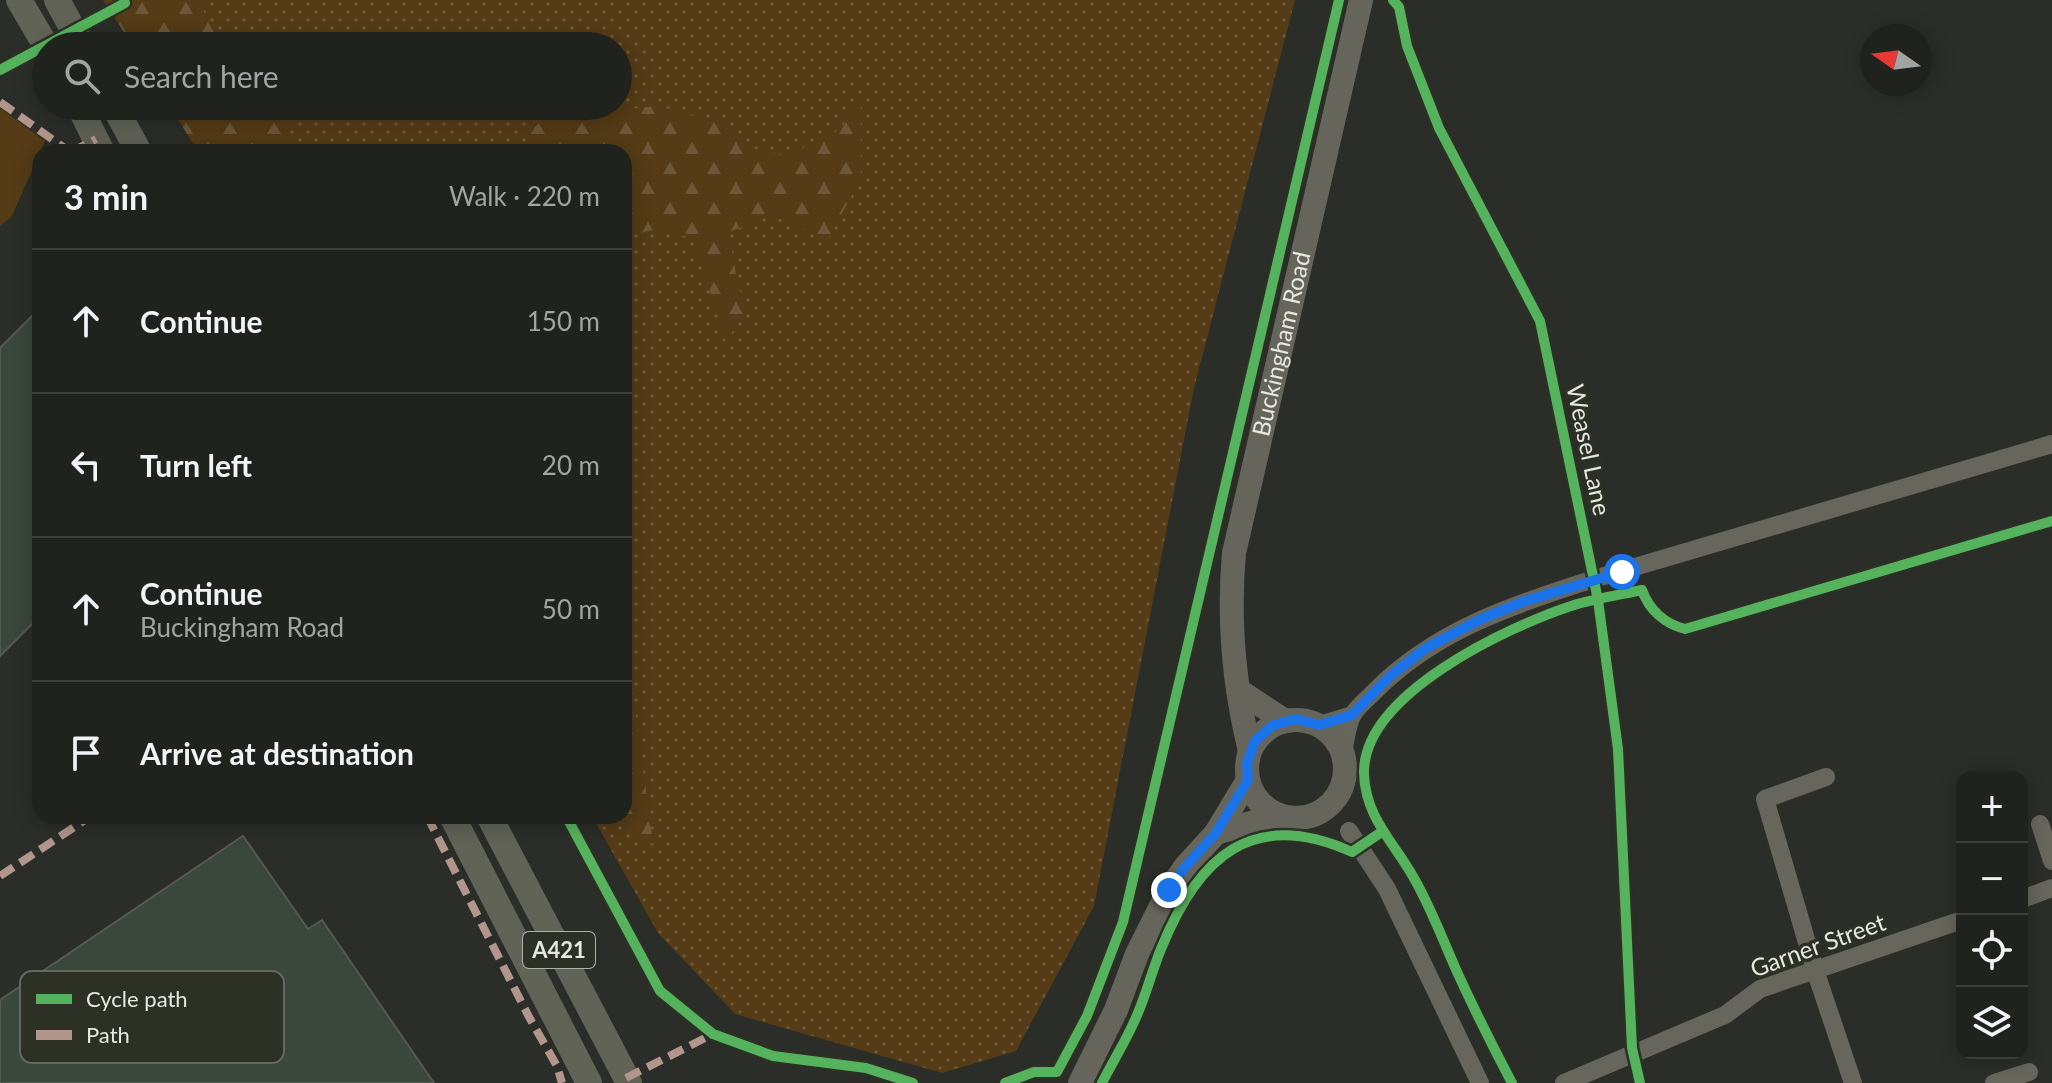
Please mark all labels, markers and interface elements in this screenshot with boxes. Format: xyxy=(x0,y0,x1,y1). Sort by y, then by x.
north arrow xyxy=(1860,24,1932,96)
search box xyxy=(32,32,632,120)
icon: search xyxy=(60,54,104,98)
text: Search here xyxy=(124,58,279,94)
text: 3 min xyxy=(64,176,148,217)
text: Walk · 220 m xyxy=(449,180,600,212)
street label: Buckingham Road xyxy=(1245,249,1316,439)
icon: ahead xyxy=(64,299,108,343)
text: Continue xyxy=(140,303,263,339)
text: 150 m xyxy=(527,305,600,337)
street label: Weasel Lane xyxy=(1561,381,1618,518)
icon: left xyxy=(64,443,108,487)
text: Turn left xyxy=(140,447,252,483)
text: 20 m xyxy=(542,449,600,481)
route start xyxy=(1604,554,1640,590)
text: Continue xyxy=(140,575,263,611)
icon: ahead xyxy=(64,587,108,631)
text: 50 m xyxy=(542,593,600,625)
text: Buckingham Road xyxy=(140,611,344,643)
icon: arrive xyxy=(64,731,108,775)
text: Arrive at destination xyxy=(140,735,414,771)
map controls xyxy=(1956,771,2028,1059)
button: + xyxy=(1956,771,2028,843)
button: − xyxy=(1956,843,2028,915)
route end xyxy=(1151,872,1187,908)
street label: Garner Street xyxy=(1746,907,1889,982)
button: locate xyxy=(1956,915,2028,987)
road number: A421 xyxy=(523,932,595,968)
legend xyxy=(20,971,284,1063)
text: Cycle path xyxy=(86,985,188,1012)
button: layers xyxy=(1956,987,2028,1059)
text: Path xyxy=(86,1021,130,1048)

